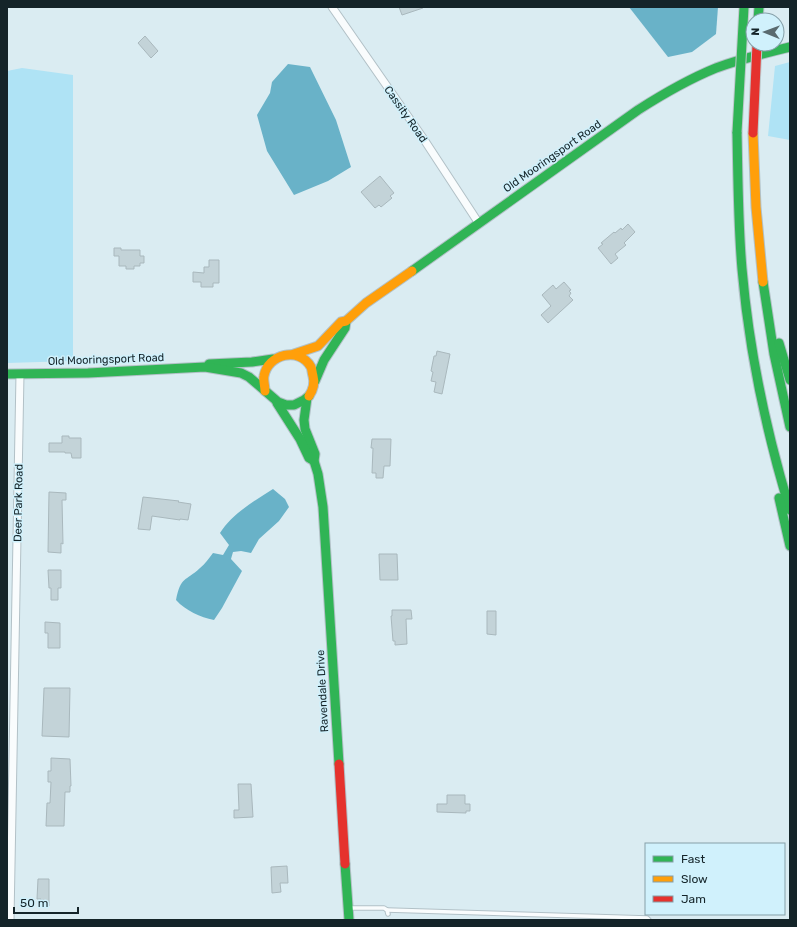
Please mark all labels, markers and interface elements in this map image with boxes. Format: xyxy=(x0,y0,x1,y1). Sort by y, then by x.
north arrow xyxy=(745,12,785,52)
text: N xyxy=(749,28,762,36)
street label: Cassity Road xyxy=(381,83,430,145)
street label: Old Mooringsport Road xyxy=(501,118,604,195)
street label: Old Mooringsport Road xyxy=(48,351,164,368)
street label: Deer Park Road xyxy=(11,464,26,542)
street label: Ravendale Drive xyxy=(314,649,331,733)
legend xyxy=(645,843,785,915)
text: Fast xyxy=(681,852,705,866)
text: Slow xyxy=(681,872,708,886)
scale bar xyxy=(14,889,78,915)
text: Jam xyxy=(681,892,706,906)
text: 50 m xyxy=(20,896,48,910)

